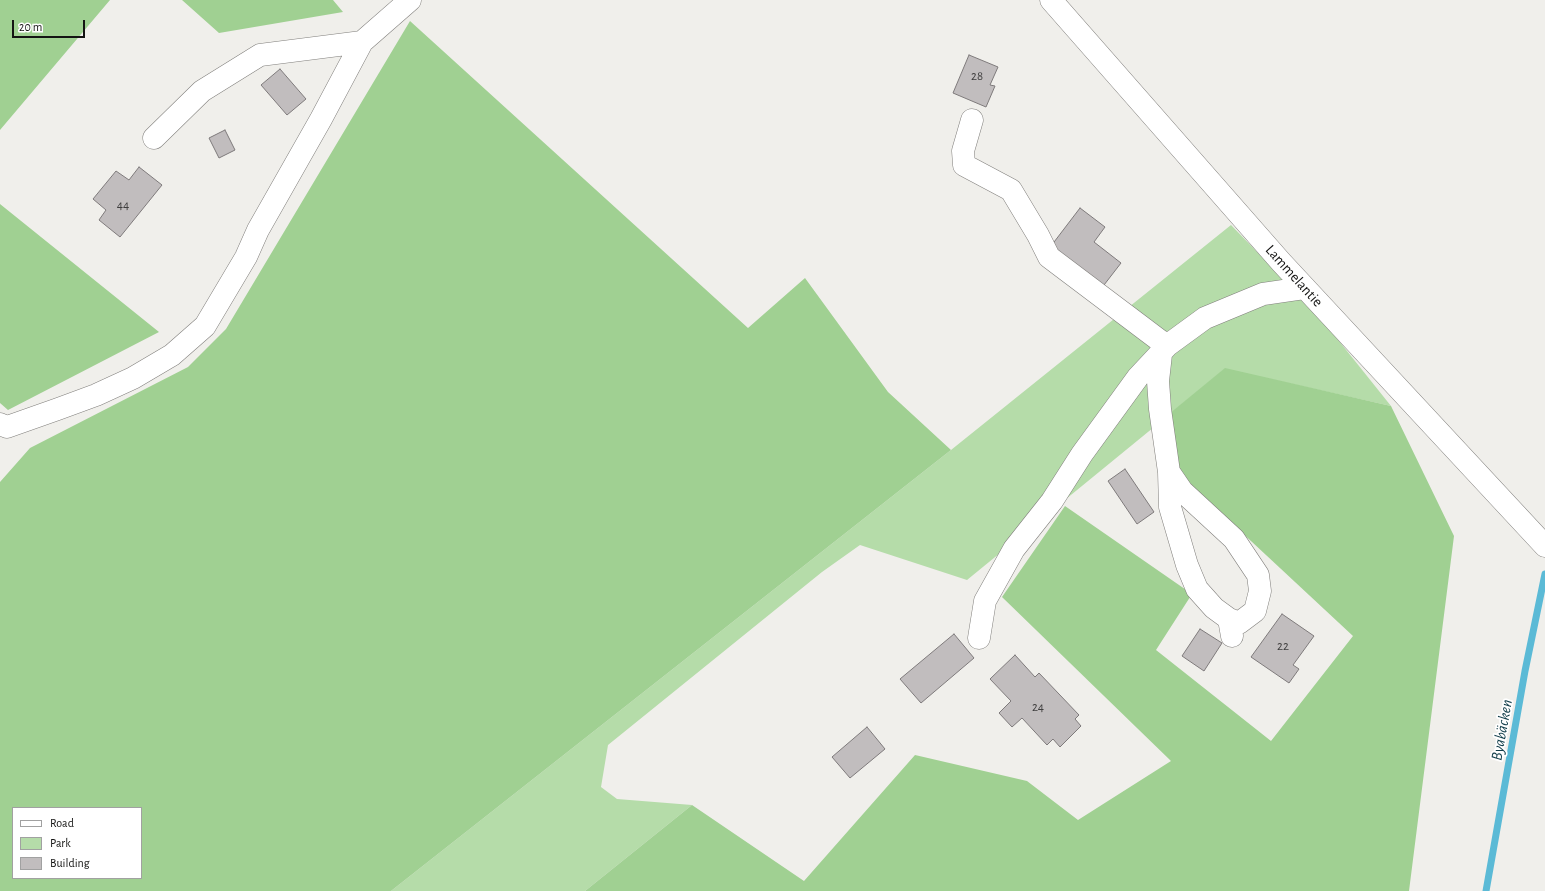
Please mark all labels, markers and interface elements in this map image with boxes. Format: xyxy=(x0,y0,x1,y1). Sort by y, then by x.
scale bar xyxy=(14,12,87,38)
text: 20 m xyxy=(19,21,42,33)
house number: 28 xyxy=(971,68,983,84)
house number: 44 xyxy=(117,197,129,213)
street label: Lammelantie xyxy=(1261,241,1327,311)
house number: 22 xyxy=(1277,638,1289,654)
water label: Byabäcken xyxy=(1487,698,1517,762)
house number: 24 xyxy=(1032,699,1044,715)
legend xyxy=(12,807,142,879)
text: Road xyxy=(50,817,74,829)
text: Park xyxy=(50,837,71,849)
text: Building xyxy=(50,857,90,869)

